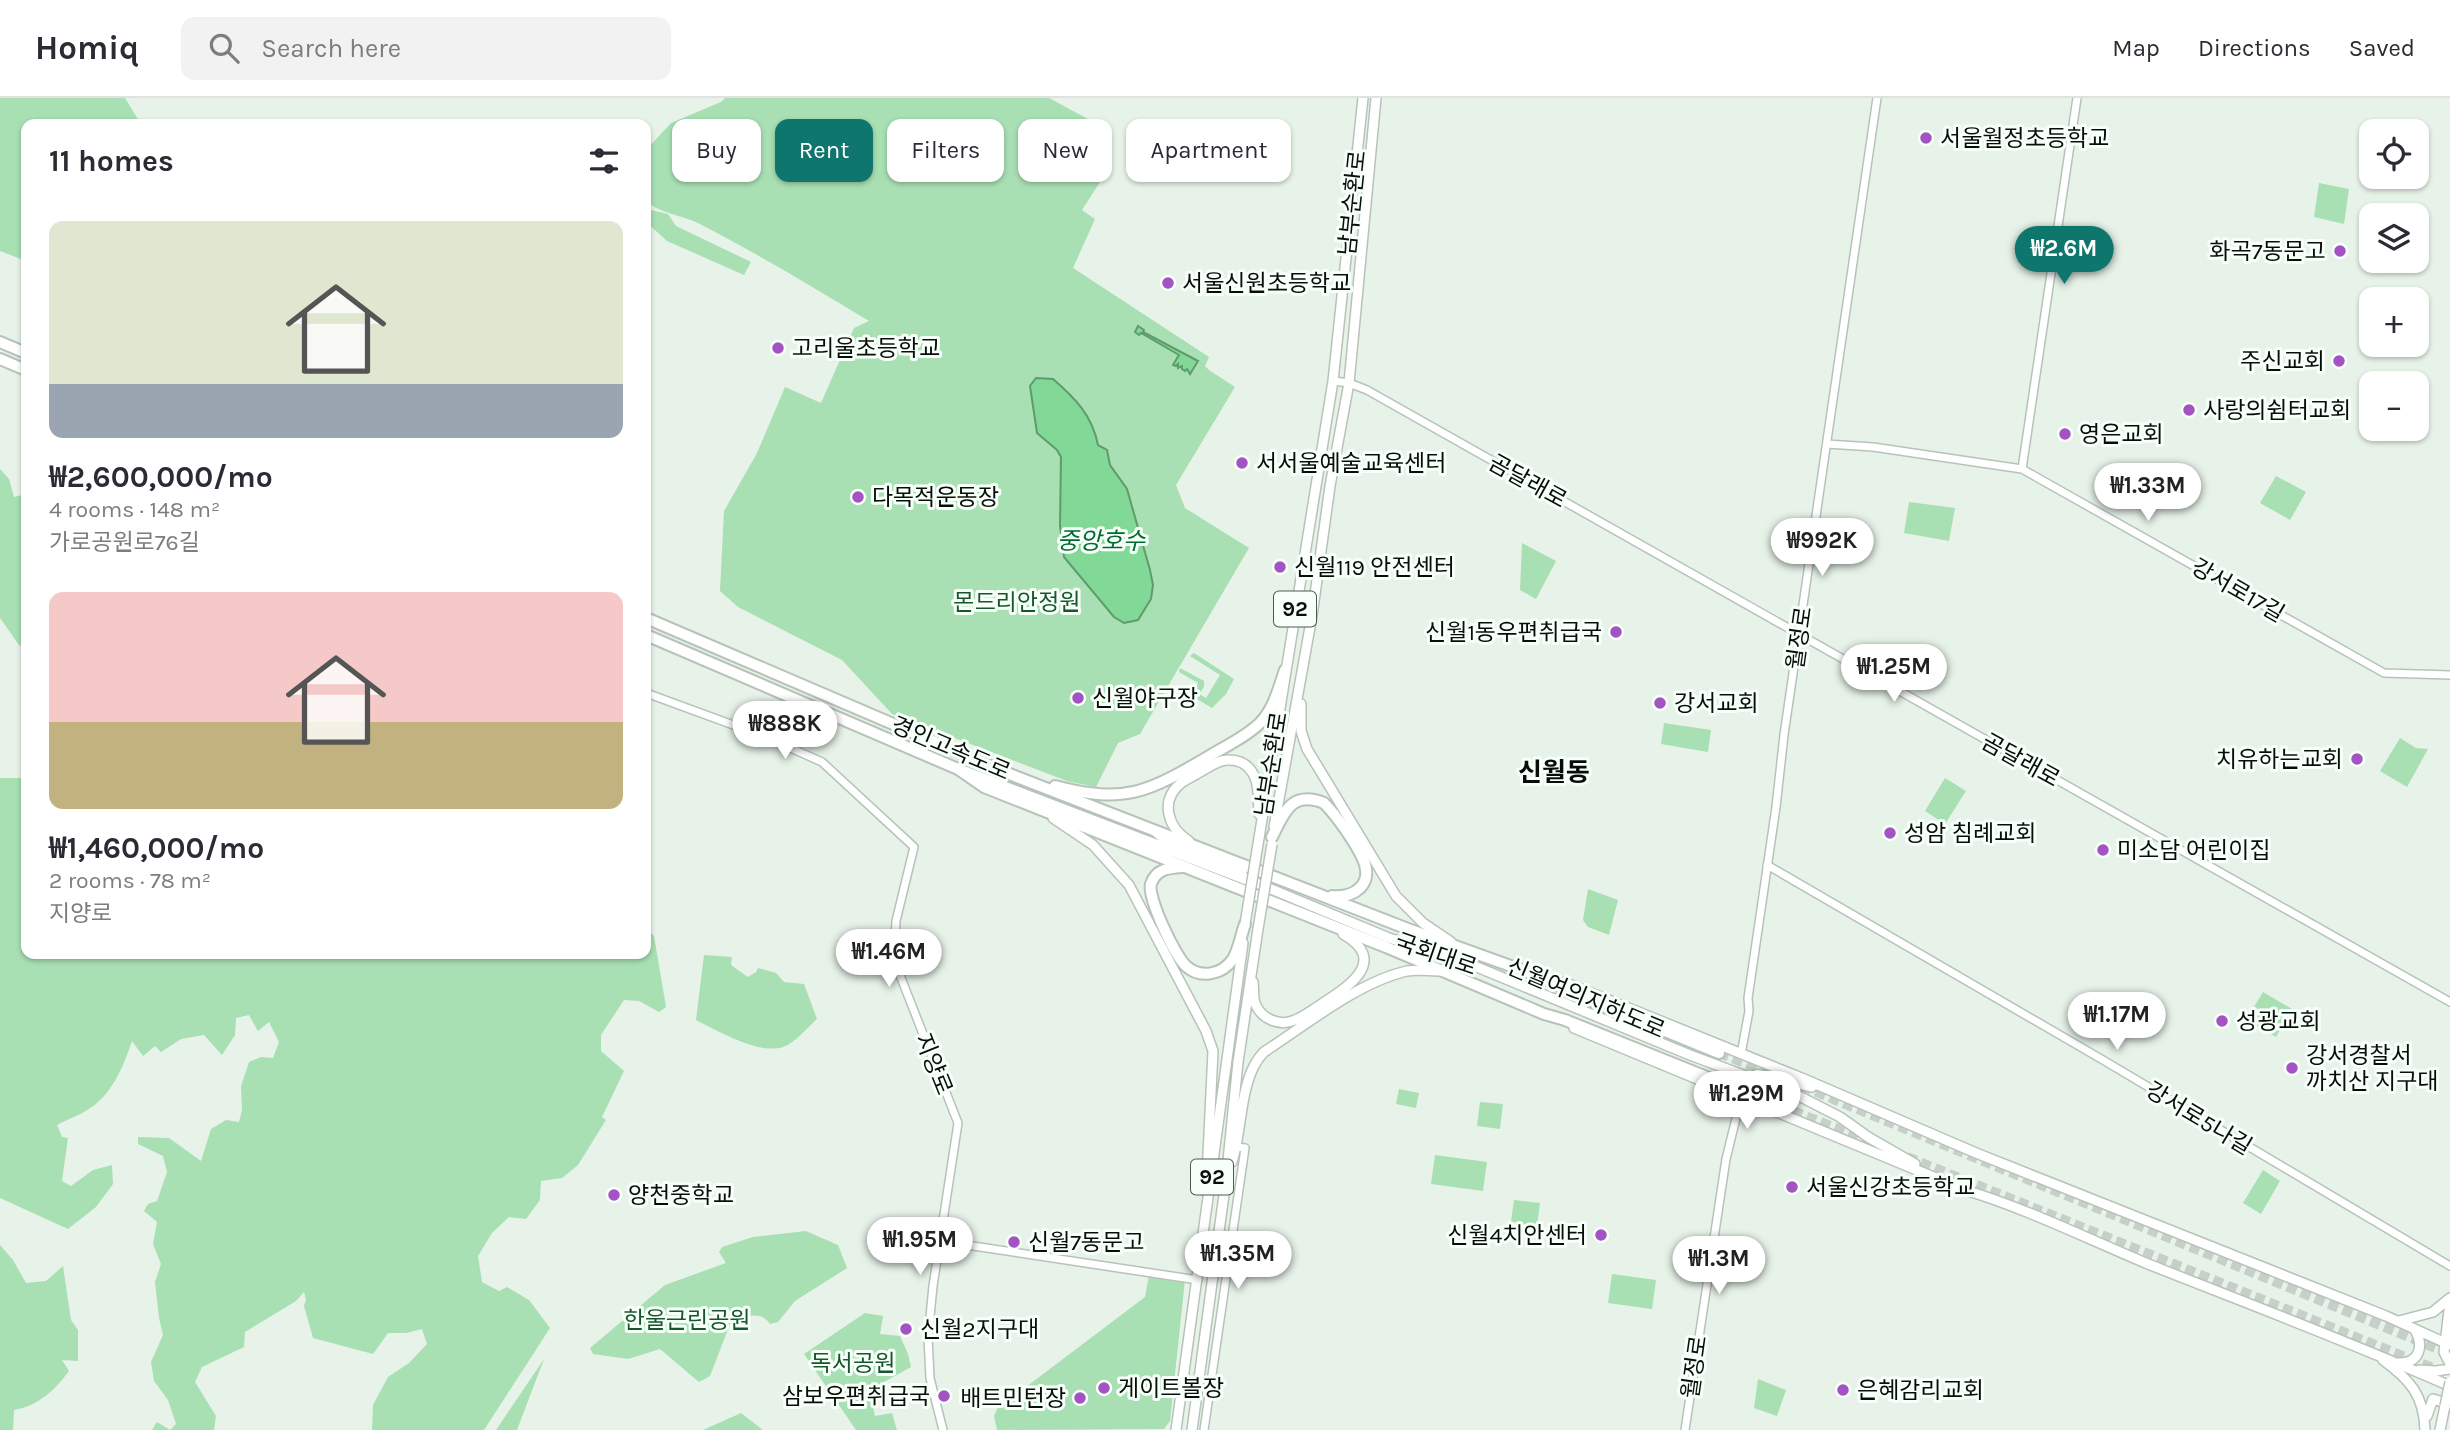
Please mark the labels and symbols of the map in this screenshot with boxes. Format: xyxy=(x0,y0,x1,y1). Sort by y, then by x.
place label: 서울월정초등학교 xyxy=(1940,125,2109,152)
marker: 서울월정초등학교 xyxy=(1918,130,1934,146)
street label: 남부순환로 xyxy=(1334,149,1371,257)
pin: ₩2.6M xyxy=(2015,226,2113,286)
place label: 화곡7동문고 xyxy=(2209,238,2326,265)
marker: 화곡7동문고 xyxy=(2332,243,2348,259)
place label: 서울신원초등학교 xyxy=(1182,270,1351,297)
marker: 서울신원초등학교 xyxy=(1160,275,1176,291)
place label: 고리울초등학교 xyxy=(792,335,940,362)
marker: 고리울초등학교 xyxy=(770,340,786,356)
place label: 주신교회 xyxy=(2240,348,2325,375)
marker: 주신교회 xyxy=(2331,353,2347,369)
place label: 사랑의쉼터교회 xyxy=(2203,397,2351,424)
marker: 사랑의쉼터교회 xyxy=(2181,402,2197,418)
place label: 영은교회 xyxy=(2079,421,2164,448)
marker: 영은교회 xyxy=(2057,426,2073,442)
street label: 곰달래로 xyxy=(1484,449,1571,514)
place label: 서서울예술교육센터 xyxy=(1256,450,1446,477)
marker: 서서울예술교육센터 xyxy=(1234,455,1250,471)
pin: ₩1.33M xyxy=(2091,464,2205,523)
place label: 다목적운동장 xyxy=(872,484,999,511)
marker: 다목적운동장 xyxy=(850,489,866,505)
pin: ₩992K xyxy=(1773,518,1871,578)
water label: 중앙호수 xyxy=(1057,527,1146,555)
street label: 강서로17길 xyxy=(2186,553,2289,628)
place label: 신월119 안전센터 xyxy=(1294,554,1455,581)
marker: 신월119 안전센터 xyxy=(1272,559,1288,575)
park label: 몬드리안정원 xyxy=(954,589,1080,616)
road number: 92 xyxy=(1274,592,1316,626)
street label: 월정로 xyxy=(1782,605,1817,671)
place label: 신월1동우편취급국 xyxy=(1425,619,1602,646)
marker: 신월1동우편취급국 xyxy=(1608,624,1624,640)
pin: ₩1.25M xyxy=(1837,644,1951,704)
place label: 신월야구장 xyxy=(1092,685,1198,712)
marker: 신월야구장 xyxy=(1070,690,1086,706)
place label: 강서교회 xyxy=(1674,690,1759,717)
marker: 강서교회 xyxy=(1652,695,1668,711)
pin: ₩888K xyxy=(736,702,834,761)
street label: 남부순환로 xyxy=(1250,710,1293,818)
street label: 경인고속도로 xyxy=(887,711,1015,786)
street label: 곰달래로 xyxy=(1977,728,2064,793)
place label: 치유하는교회 xyxy=(2216,746,2343,773)
marker: 치유하는교회 xyxy=(2349,751,2365,767)
district label: 신월동 xyxy=(1518,757,1590,788)
place label: 성암 침례교회 xyxy=(1904,820,2036,847)
marker: 성암 침례교회 xyxy=(1882,825,1898,841)
place label: 미소담 어린이집 xyxy=(2117,837,2271,864)
marker: 미소담 어린이집 xyxy=(2095,842,2111,858)
street label: 국회대로 xyxy=(1391,928,1480,981)
pin: ₩1.46M xyxy=(832,930,946,989)
street label: 신월여의지하도로 xyxy=(1503,953,1669,1044)
pin: ₩1.17M xyxy=(2060,992,2174,1052)
place label: 성광교회 xyxy=(2236,1008,2321,1035)
marker: 성광교회 xyxy=(2214,1013,2230,1029)
street label: 지양로 xyxy=(909,1030,958,1099)
place label: 강서경찰서 까치산 지구대 xyxy=(2306,1042,2438,1095)
marker: 강서경찰서 까치산 지구대 xyxy=(2284,1060,2300,1076)
pin: ₩1.29M xyxy=(1690,1072,1804,1131)
street label: 강서로5나길 xyxy=(2141,1076,2257,1161)
road number: 92 xyxy=(1191,1160,1233,1194)
place label: 서울신강초등학교 xyxy=(1806,1174,1975,1201)
marker: 서울신강초등학교 xyxy=(1784,1179,1800,1195)
place label: 양천중학교 xyxy=(628,1182,734,1209)
marker: 양천중학교 xyxy=(606,1187,622,1203)
pin: ₩1.95M xyxy=(863,1218,977,1277)
place label: 신월4치안센터 xyxy=(1447,1222,1587,1249)
marker: 신월4치안센터 xyxy=(1593,1227,1609,1243)
place label: 신월7동문고 xyxy=(1028,1229,1145,1256)
pin: ₩1.35M xyxy=(1181,1232,1295,1291)
marker: 신월7동문고 xyxy=(1006,1234,1022,1250)
pin: ₩1.3M xyxy=(1670,1236,1768,1296)
park label: 한울근린공원 xyxy=(624,1307,750,1334)
place label: 신월2지구대 xyxy=(920,1316,1039,1343)
marker: 신월2지구대 xyxy=(898,1321,914,1337)
street label: 월정로 xyxy=(1677,1334,1712,1400)
park label: 독서공원 xyxy=(811,1350,895,1377)
place label: 게이트볼장 xyxy=(1118,1375,1224,1402)
place label: 은혜감리교회 xyxy=(1857,1377,1984,1404)
marker: 게이트볼장 xyxy=(1096,1380,1112,1396)
marker: 은혜감리교회 xyxy=(1835,1382,1851,1398)
place label: 삼보우편취급국 xyxy=(782,1383,930,1410)
place label: 배트민턴장 xyxy=(960,1385,1066,1412)
marker: 삼보우편취급국 xyxy=(936,1388,952,1404)
marker: 배트민턴장 xyxy=(1072,1390,1088,1406)

